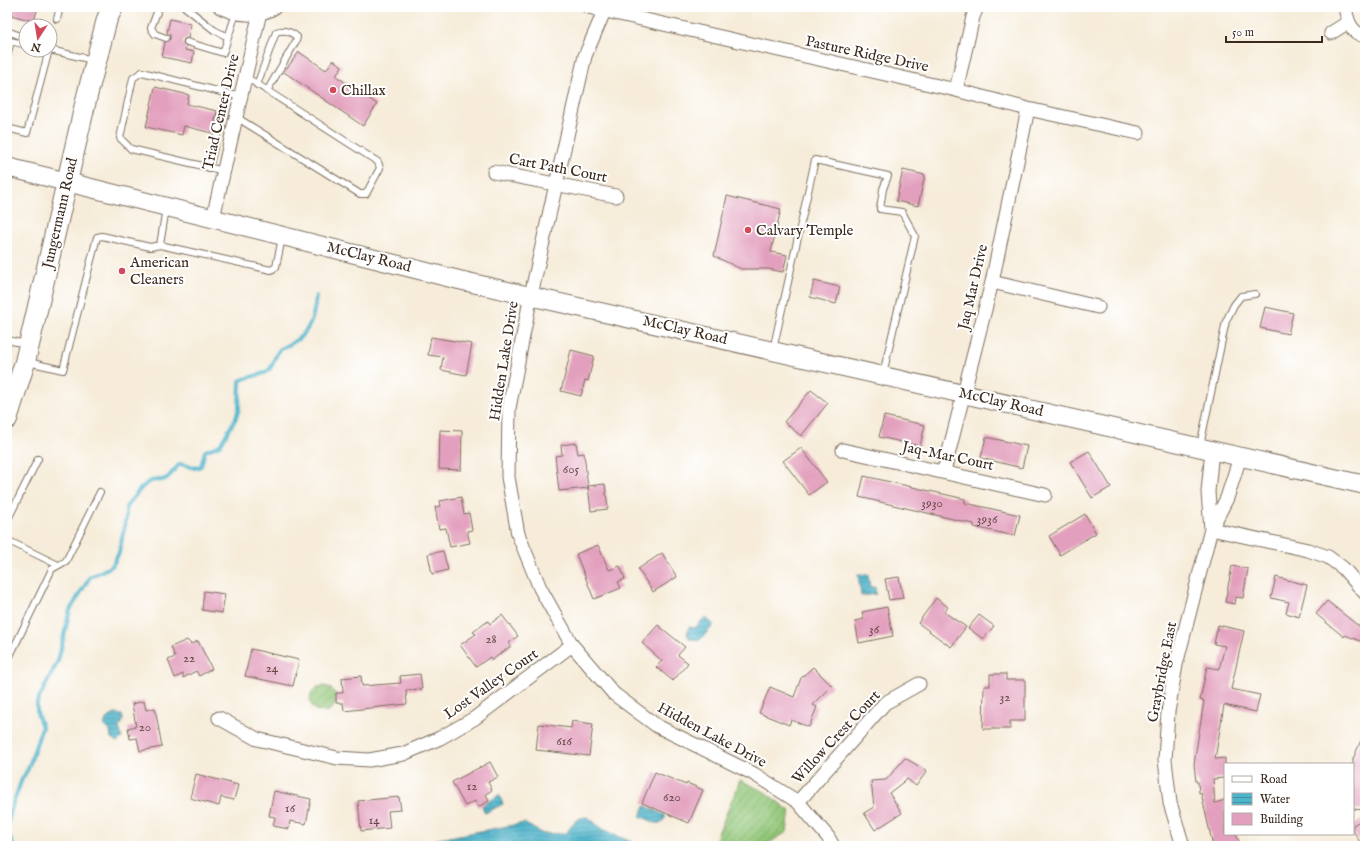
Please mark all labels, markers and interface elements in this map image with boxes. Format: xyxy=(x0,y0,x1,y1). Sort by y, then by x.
north arrow xyxy=(18,18,58,58)
scale bar xyxy=(1226,18,1322,44)
text: 50 m xyxy=(1232,25,1254,40)
street label: Pasture Ridge Drive xyxy=(804,32,930,76)
text: N xyxy=(30,39,43,55)
street label: Triad Center Drive xyxy=(198,52,244,172)
place label: Chillax xyxy=(341,81,386,100)
marker: Chillax xyxy=(328,85,338,95)
street label: Cart Path Court xyxy=(507,149,609,187)
street label: Jungermann Road xyxy=(38,155,82,272)
place label: Calvary Temple xyxy=(756,221,854,240)
marker: Calvary Temple xyxy=(743,225,753,235)
street label: McClay Road xyxy=(325,237,414,277)
street label: Jaq Mar Drive xyxy=(953,242,992,334)
place label: American Cleaners xyxy=(129,253,189,289)
marker: American Cleaners xyxy=(117,266,127,276)
street label: Hidden Lake Drive xyxy=(485,300,523,422)
street label: McClay Road xyxy=(641,311,730,349)
street label: McClay Road xyxy=(957,383,1046,421)
street label: Jaq-Mar Court xyxy=(898,437,996,475)
house number: 605 xyxy=(563,461,580,478)
house number: 3930 xyxy=(921,495,943,512)
house number: 3936 xyxy=(977,511,998,528)
street label: Graybridge East xyxy=(1143,620,1181,724)
house number: 36 xyxy=(869,621,880,638)
house number: 28 xyxy=(485,631,497,648)
street label: Lost Valley Court xyxy=(440,644,542,724)
house number: 22 xyxy=(183,650,195,667)
house number: 24 xyxy=(266,660,279,677)
street label: Willow Crest Court xyxy=(788,686,884,788)
house number: 32 xyxy=(1000,689,1010,706)
street label: Hidden Lake Drive xyxy=(654,698,770,772)
house number: 20 xyxy=(139,719,151,736)
house number: 616 xyxy=(556,733,572,750)
legend xyxy=(1224,763,1354,835)
text: Road xyxy=(1260,772,1288,787)
house number: 12 xyxy=(467,778,477,795)
house number: 620 xyxy=(663,789,681,806)
text: Water xyxy=(1260,792,1291,807)
house number: 16 xyxy=(285,800,296,817)
house number: 14 xyxy=(368,812,380,829)
text: Building xyxy=(1260,812,1304,827)

